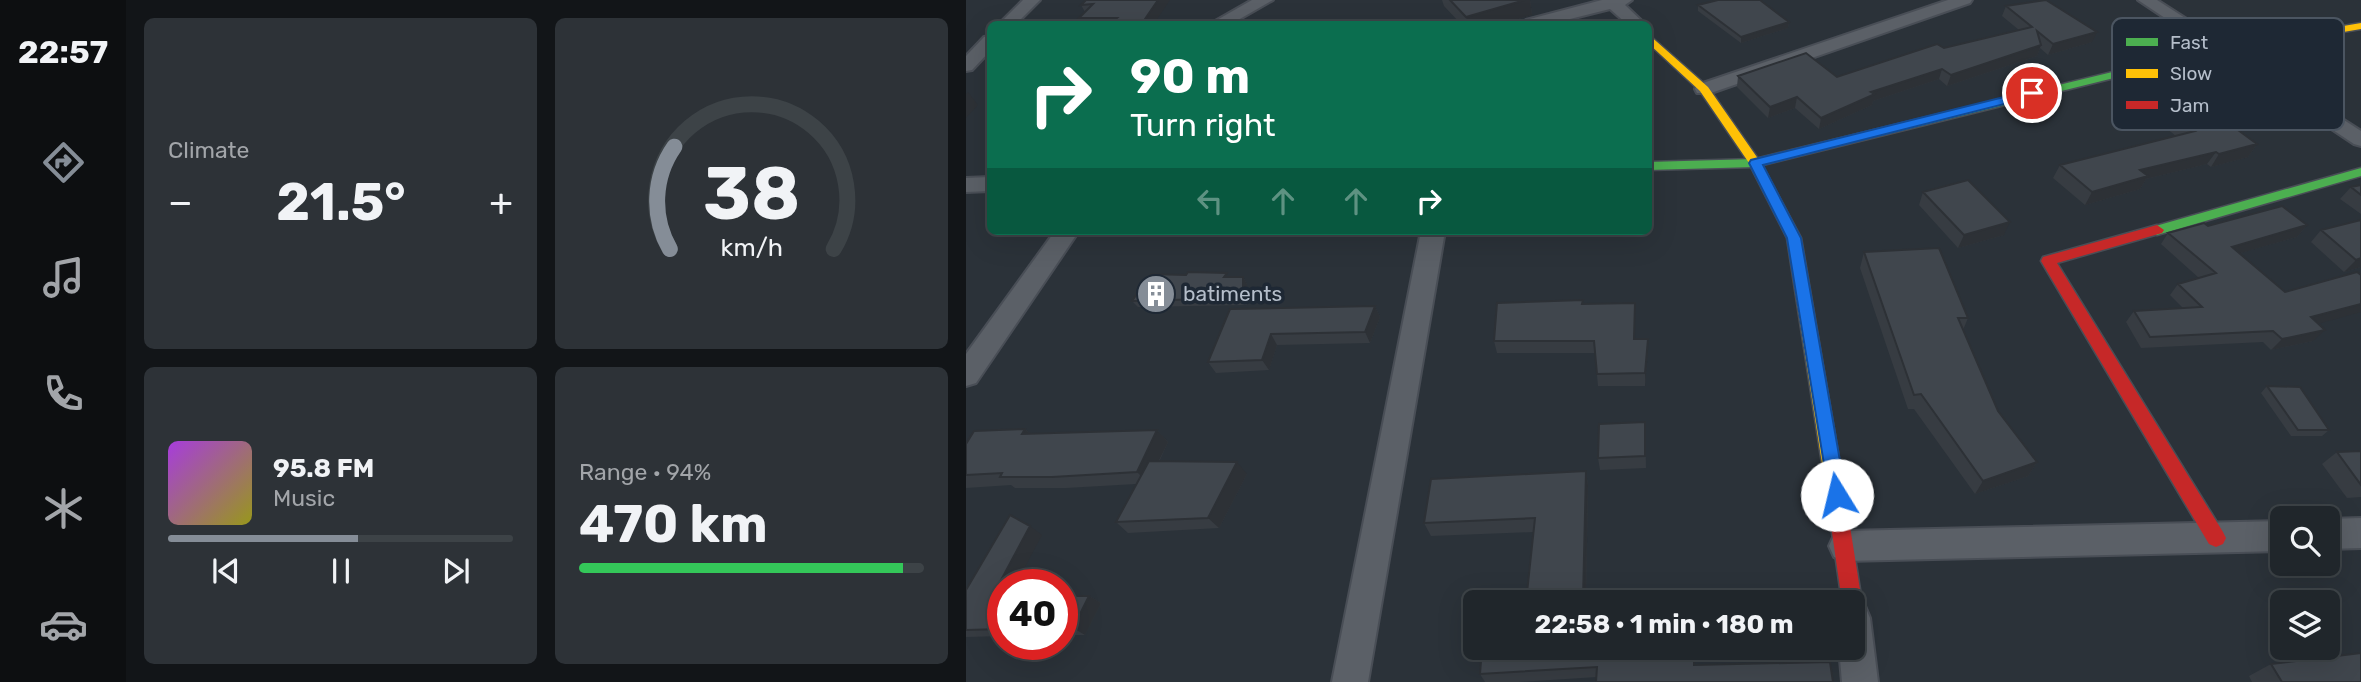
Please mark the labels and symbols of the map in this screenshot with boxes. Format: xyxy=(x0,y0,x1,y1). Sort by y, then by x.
legend xyxy=(2112,18,2344,130)
text: Fast xyxy=(2170,31,2209,54)
text: Slow xyxy=(2170,62,2212,85)
pin xyxy=(2002,63,2062,123)
text: Jam xyxy=(2170,94,2209,117)
building icon: batiments xyxy=(1135,273,1177,315)
place label: batiments xyxy=(1183,281,1282,306)
position arrow xyxy=(1800,458,1874,532)
speed limit sign: 40 xyxy=(987,569,1078,660)

